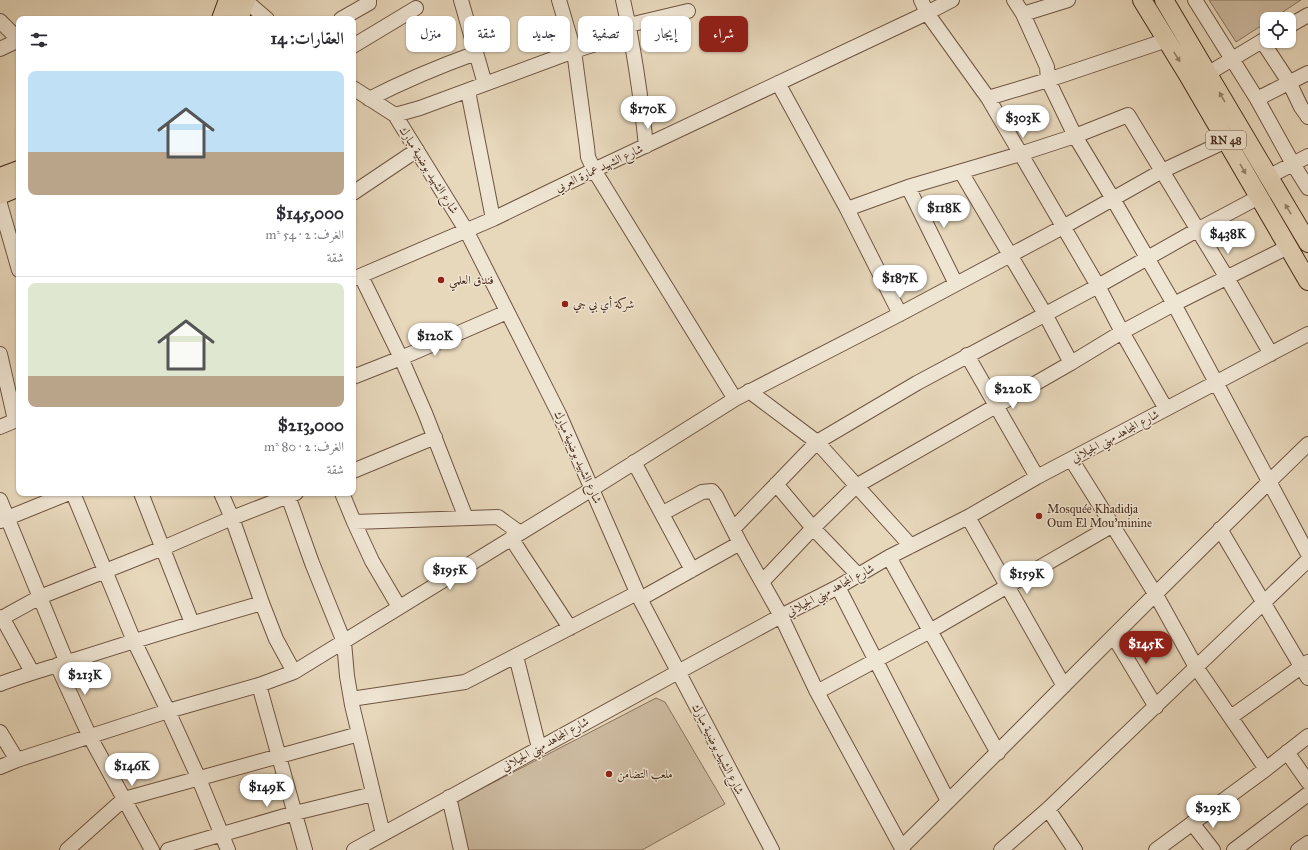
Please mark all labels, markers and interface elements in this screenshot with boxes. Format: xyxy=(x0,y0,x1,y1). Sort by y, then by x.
map controls xyxy=(1260,12,1296,48)
button: locate xyxy=(1260,12,1296,48)
chip: منزل xyxy=(406,16,456,52)
chip: شقة xyxy=(464,16,510,52)
chip: جديد xyxy=(518,16,570,52)
chip: تصفية xyxy=(578,16,633,52)
chip: إيجار xyxy=(641,16,691,52)
chip: شراء xyxy=(699,16,748,52)
text: العقارات: 14 xyxy=(270,28,344,49)
icon: filters xyxy=(28,29,50,51)
one-way arrow xyxy=(1173,52,1181,62)
one-way arrow xyxy=(1218,91,1225,103)
pin: $170K xyxy=(620,96,676,130)
icon: home xyxy=(150,97,222,169)
text: $170K xyxy=(630,101,666,117)
pin: $303K xyxy=(995,105,1051,139)
text: $303K xyxy=(1006,110,1041,126)
street label: شارع الشهيد بوضبية مبارك xyxy=(393,124,462,218)
road number: RN 48 xyxy=(1206,131,1246,149)
street label: شارع الشهيد عمارة العربي xyxy=(553,141,647,198)
one-way arrow xyxy=(1239,163,1246,175)
pin: $118K xyxy=(916,195,972,229)
text: $118K xyxy=(927,200,961,216)
text: $145,000 xyxy=(276,203,344,224)
one-way arrow xyxy=(1284,203,1291,215)
pin: $438K xyxy=(1200,221,1256,255)
text: $438K xyxy=(1210,226,1246,242)
text: الغرف: 2 · 54 m² xyxy=(266,227,344,243)
text: شقة xyxy=(327,250,344,266)
pin: $187K xyxy=(872,265,928,299)
text: $187K xyxy=(882,270,918,286)
place label: فندق العلمي xyxy=(449,273,494,292)
marker: فندق العلمي xyxy=(436,275,446,285)
place label: شركة أي بي جي xyxy=(573,296,634,314)
marker: شركة أي بي جي xyxy=(560,299,570,309)
icon: home xyxy=(150,309,222,381)
pin: $120K xyxy=(407,323,463,357)
text: $120K xyxy=(417,328,453,344)
pin: $220K xyxy=(985,376,1041,410)
text: $220K xyxy=(994,381,1032,397)
street label: شارع المجاهد مهني الجيلاني xyxy=(1069,407,1164,470)
street label: شارع الشهيد بوضبية مبارك xyxy=(548,408,605,507)
text: $213,000 xyxy=(278,415,344,436)
text: الغرف: 2 · 80 m² xyxy=(264,439,344,455)
text: شقة xyxy=(327,462,344,478)
place label: Mosquée Khadidja Oum El Mou'minine xyxy=(1047,502,1152,530)
marker: Mosquée Khadidja Oum El Mou'minine xyxy=(1034,511,1044,521)
pin: $195K xyxy=(422,557,478,591)
street label: شارع المجاهد مهني الجيلاني xyxy=(784,561,879,624)
pin: $159K xyxy=(999,561,1055,595)
text: $195K xyxy=(432,562,468,578)
text: $159K xyxy=(1009,566,1045,582)
pin: $145K xyxy=(1118,631,1174,665)
text: $145K xyxy=(1128,636,1164,652)
pin: $213K xyxy=(57,662,113,696)
text: $213K xyxy=(68,667,102,683)
street label: شارع الشهيد بوضبية مبارك xyxy=(685,701,747,799)
street label: شارع المجاهد مهني الجيلاني xyxy=(499,714,594,778)
pin: $146K xyxy=(104,753,160,787)
text: $146K xyxy=(114,758,150,774)
place label: ملعب التضامن xyxy=(617,767,673,783)
marker: ملعب التضامن xyxy=(604,769,614,779)
pin: $149K xyxy=(239,774,295,808)
text: $149K xyxy=(249,779,285,795)
pin: $293K xyxy=(1185,795,1241,829)
text: $293K xyxy=(1195,800,1231,816)

